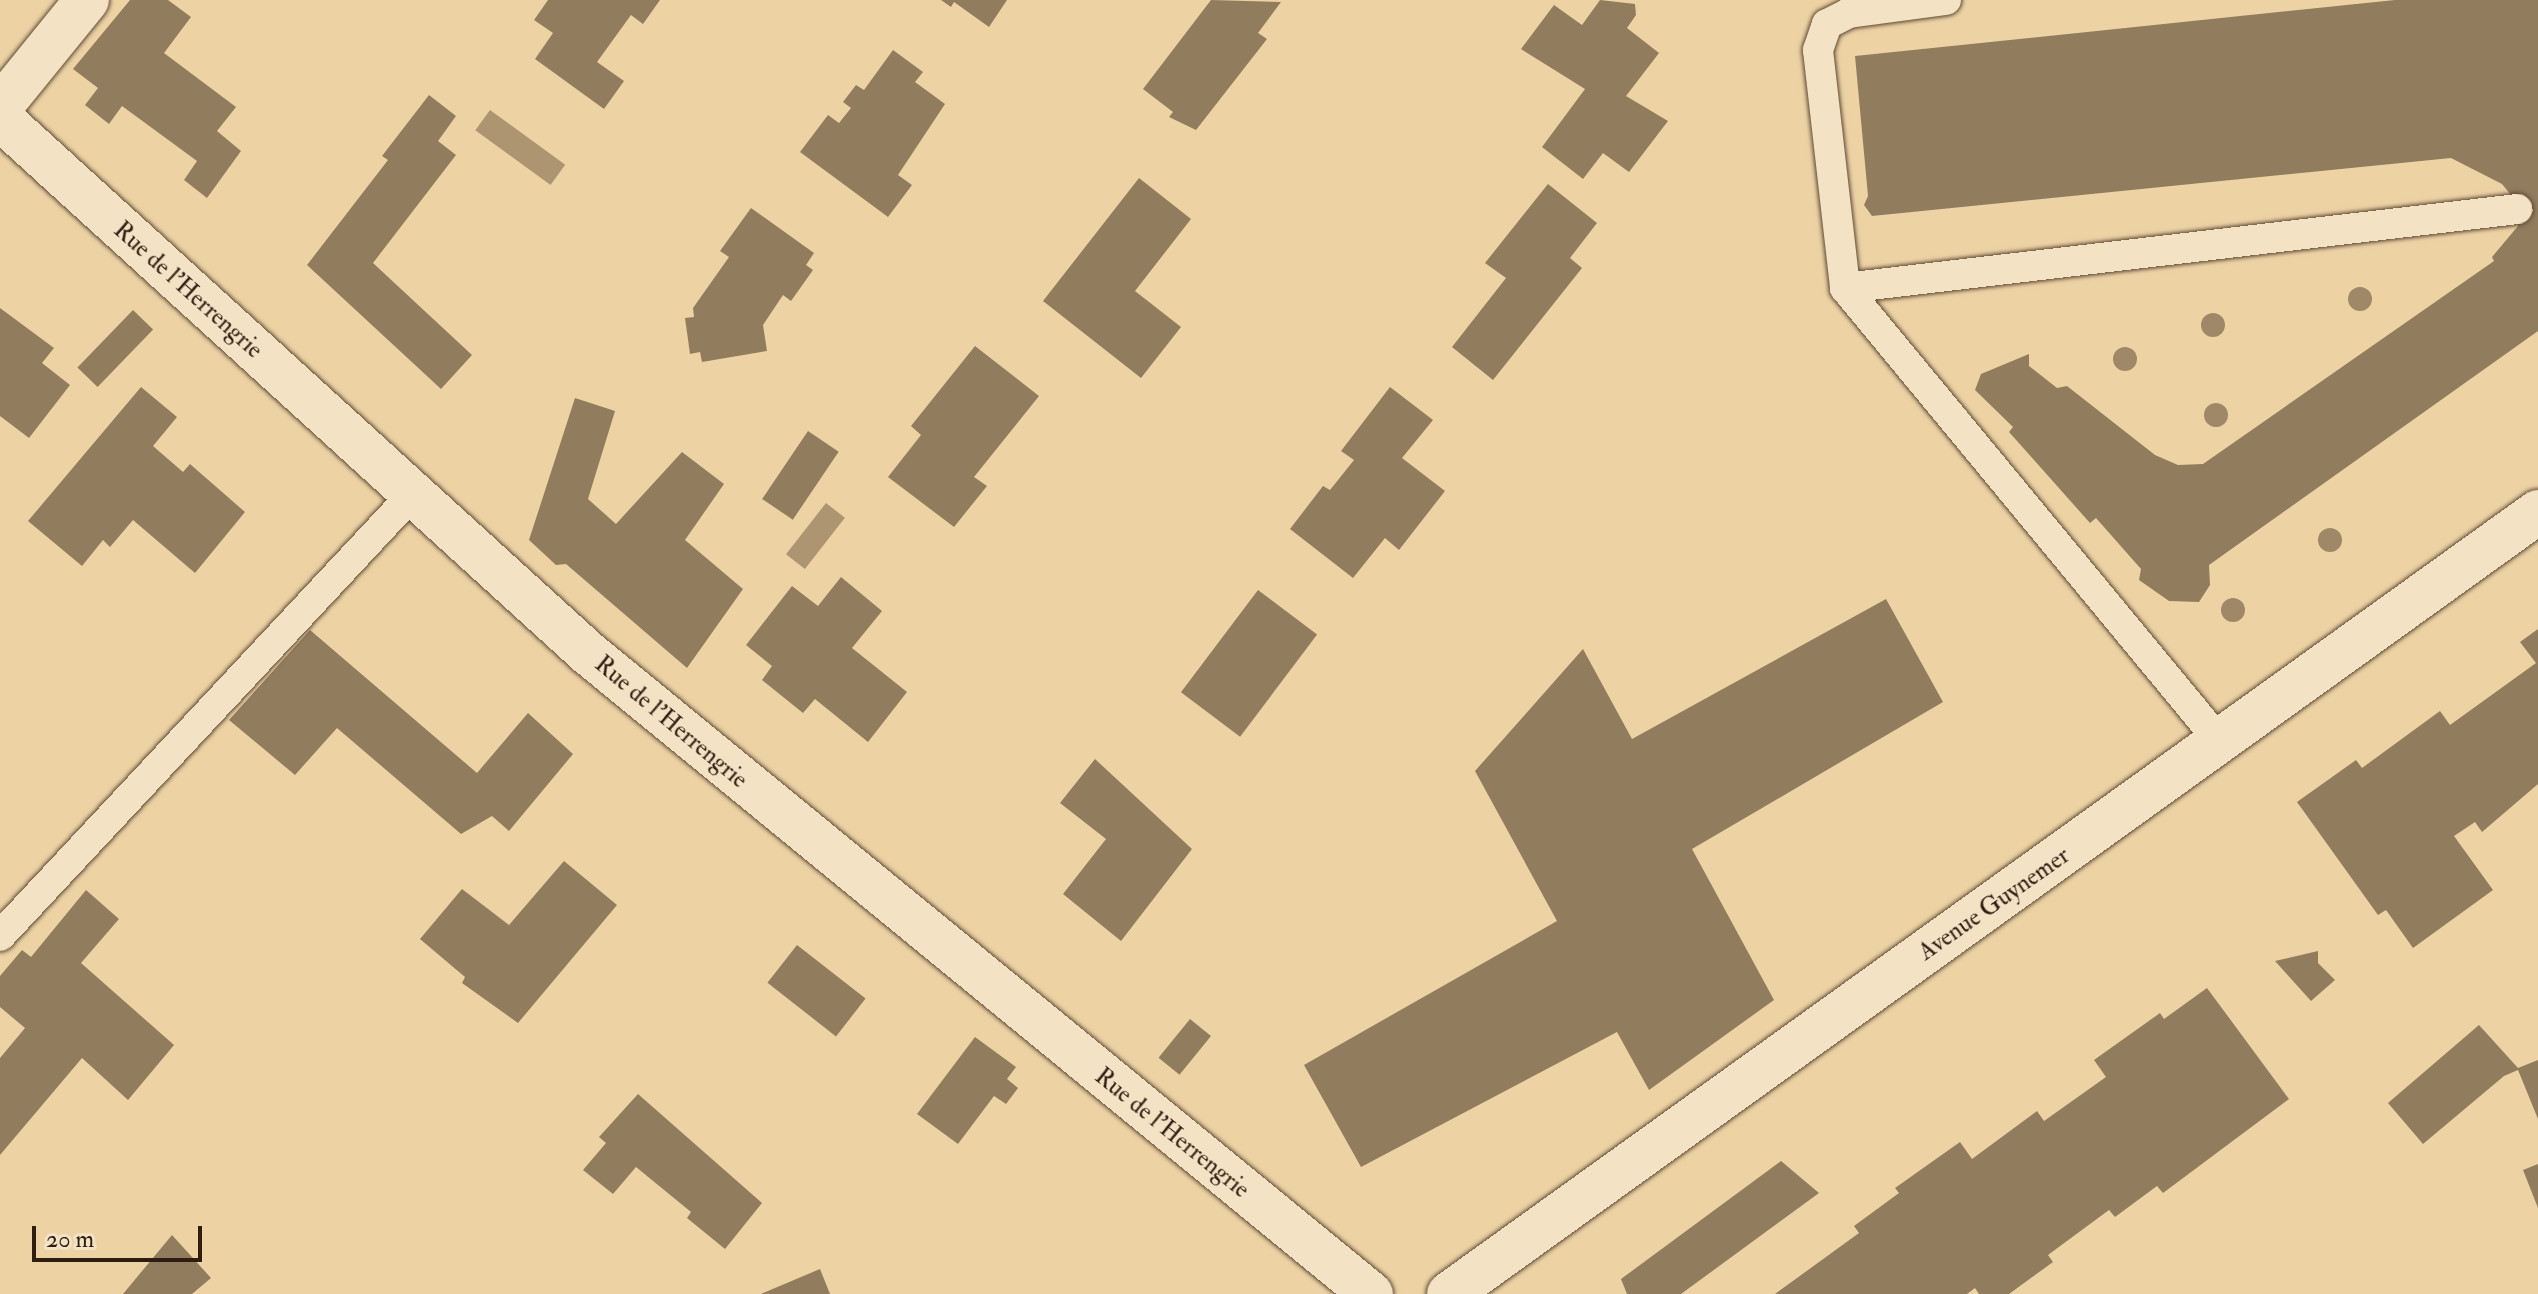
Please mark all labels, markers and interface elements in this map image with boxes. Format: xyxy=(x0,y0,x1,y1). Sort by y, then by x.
street label: Rue de l'Herrengrie xyxy=(108,216,268,364)
street label: Rue de l'Herrengrie xyxy=(589,650,753,794)
street label: Avenue Guynemer xyxy=(1913,841,2075,967)
street label: Rue de l'Herrengrie xyxy=(1089,1062,1255,1204)
scale bar xyxy=(36,1210,206,1260)
text: 20 m xyxy=(46,1224,94,1255)

